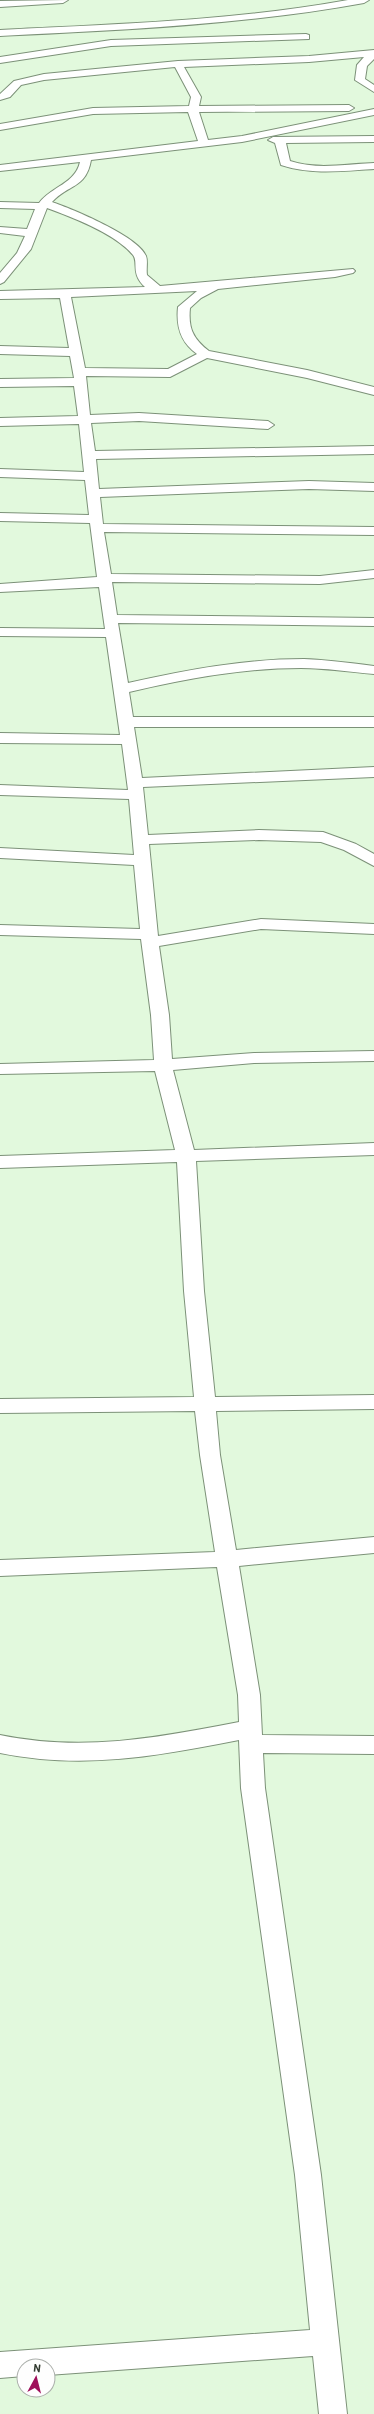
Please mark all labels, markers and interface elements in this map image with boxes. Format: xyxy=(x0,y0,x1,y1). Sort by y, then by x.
north arrow xyxy=(16,2358,56,2398)
text: N xyxy=(33,2361,42,2374)

